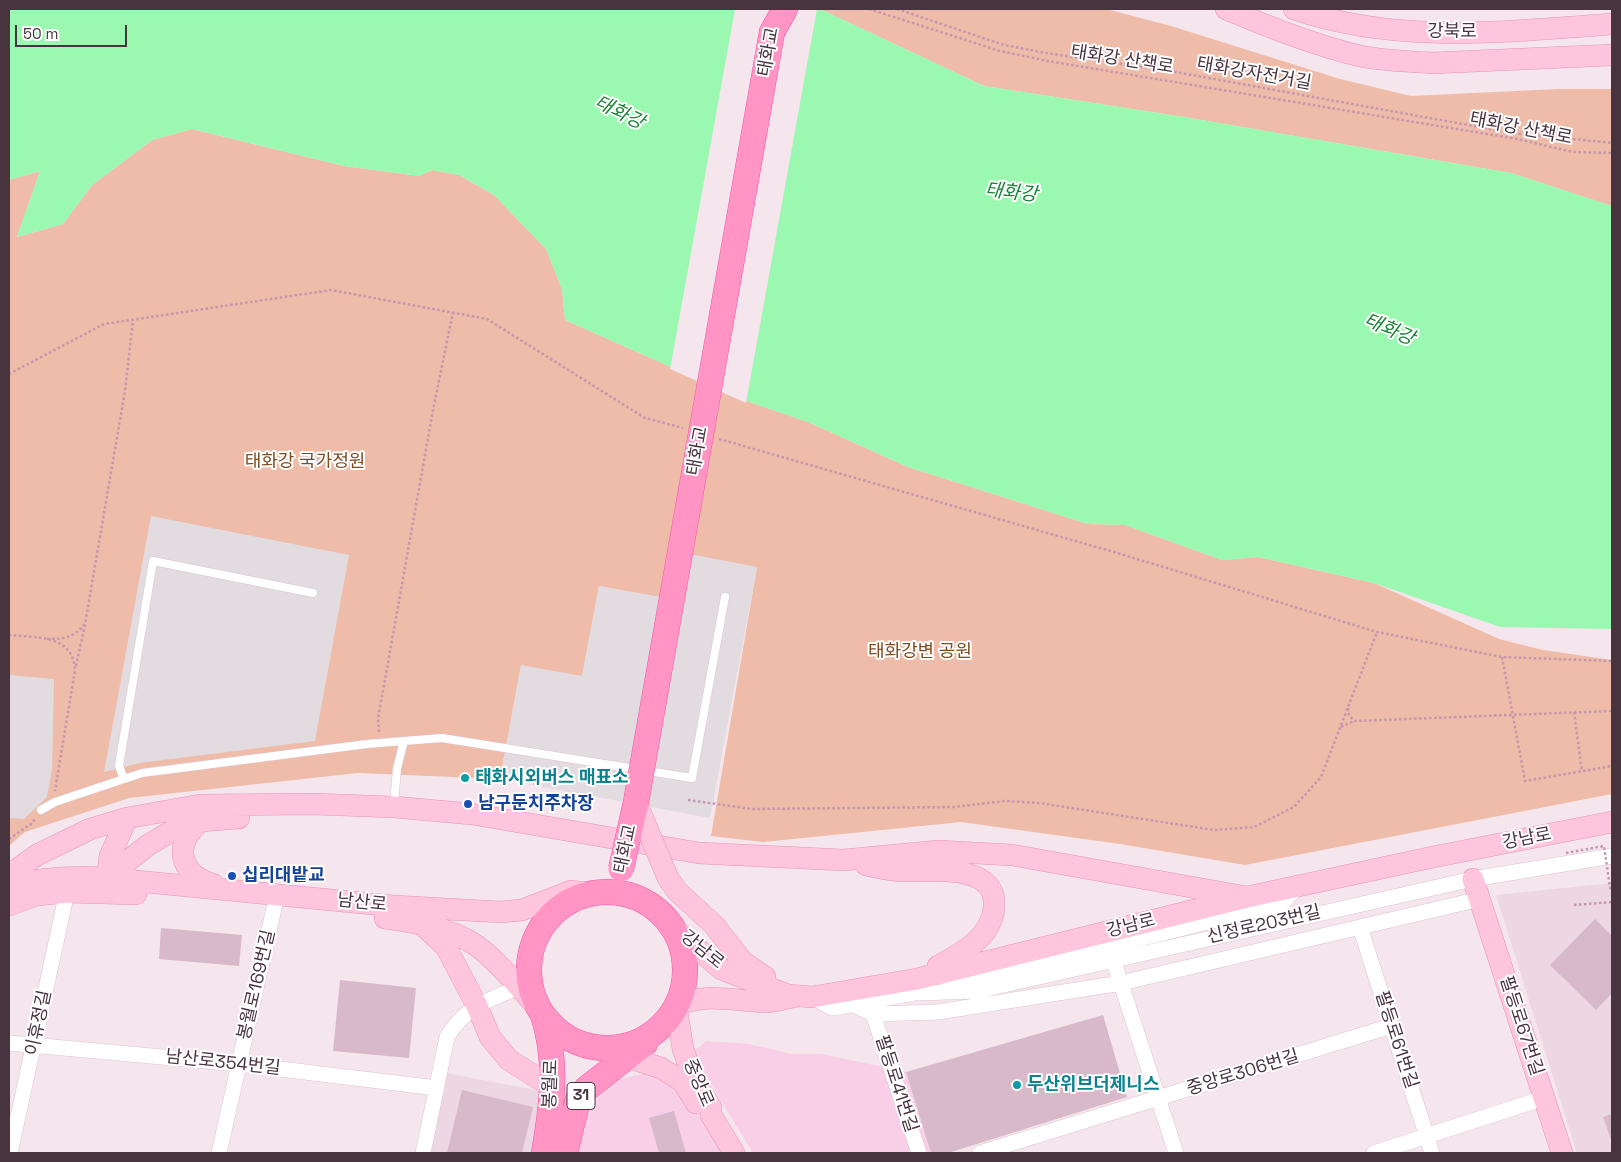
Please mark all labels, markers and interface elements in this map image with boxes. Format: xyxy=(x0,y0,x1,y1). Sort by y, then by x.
scale bar xyxy=(18,15,130,47)
street label: 강북로 xyxy=(1427,21,1477,43)
text: 50 m xyxy=(23,24,58,43)
street label: 태화교 xyxy=(754,26,784,78)
street label: 태화강 산책로 xyxy=(1069,41,1175,79)
street label: 태화강자전거길 xyxy=(1195,53,1313,95)
water label: 태화강 xyxy=(590,91,648,135)
street label: 태화강 산책로 xyxy=(1468,108,1574,150)
water label: 태화강 xyxy=(984,179,1038,207)
water label: 태화강 xyxy=(1360,309,1418,351)
street label: 태화교 xyxy=(683,425,713,477)
park label: 태화강 국가정원 xyxy=(245,451,365,473)
park label: 태화강변 공원 xyxy=(868,641,972,663)
place label: 태화시외버스 매표소 xyxy=(475,767,629,789)
marker: 태화시외버스 매표소 xyxy=(459,772,471,784)
place label: 남구둔치주차장 xyxy=(478,793,594,815)
marker: 남구둔치주차장 xyxy=(462,798,474,810)
street label: 태화교 xyxy=(610,822,642,876)
street label: 강남로 xyxy=(1501,824,1553,854)
place label: 십리대밭교 xyxy=(242,865,325,887)
marker: 십리대밭교 xyxy=(226,870,238,882)
street label: 남산로 xyxy=(336,890,388,916)
street label: 신정로203번길 xyxy=(1205,901,1323,949)
street label: 강남로 xyxy=(1104,910,1158,942)
street label: 강남로 xyxy=(676,926,728,974)
street label: 봉월로169번길 xyxy=(234,928,280,1042)
street label: 팔등로67번길 xyxy=(1495,973,1547,1079)
street label: 이휴정길 xyxy=(22,988,56,1058)
street label: 팔등로61번길 xyxy=(1370,988,1422,1092)
street label: 팔등로41번길 xyxy=(870,1033,922,1135)
street label: 남산로354번길 xyxy=(164,1046,282,1080)
street label: 중앙로306번길 xyxy=(1184,1046,1302,1100)
street label: 중앙로 xyxy=(678,1056,718,1110)
street label: 봉월로 xyxy=(539,1059,563,1109)
place label: 두산위브더제니스 xyxy=(1027,1074,1159,1096)
marker: 두산위브더제니스 xyxy=(1011,1079,1023,1091)
road number: 31 xyxy=(567,1082,595,1110)

